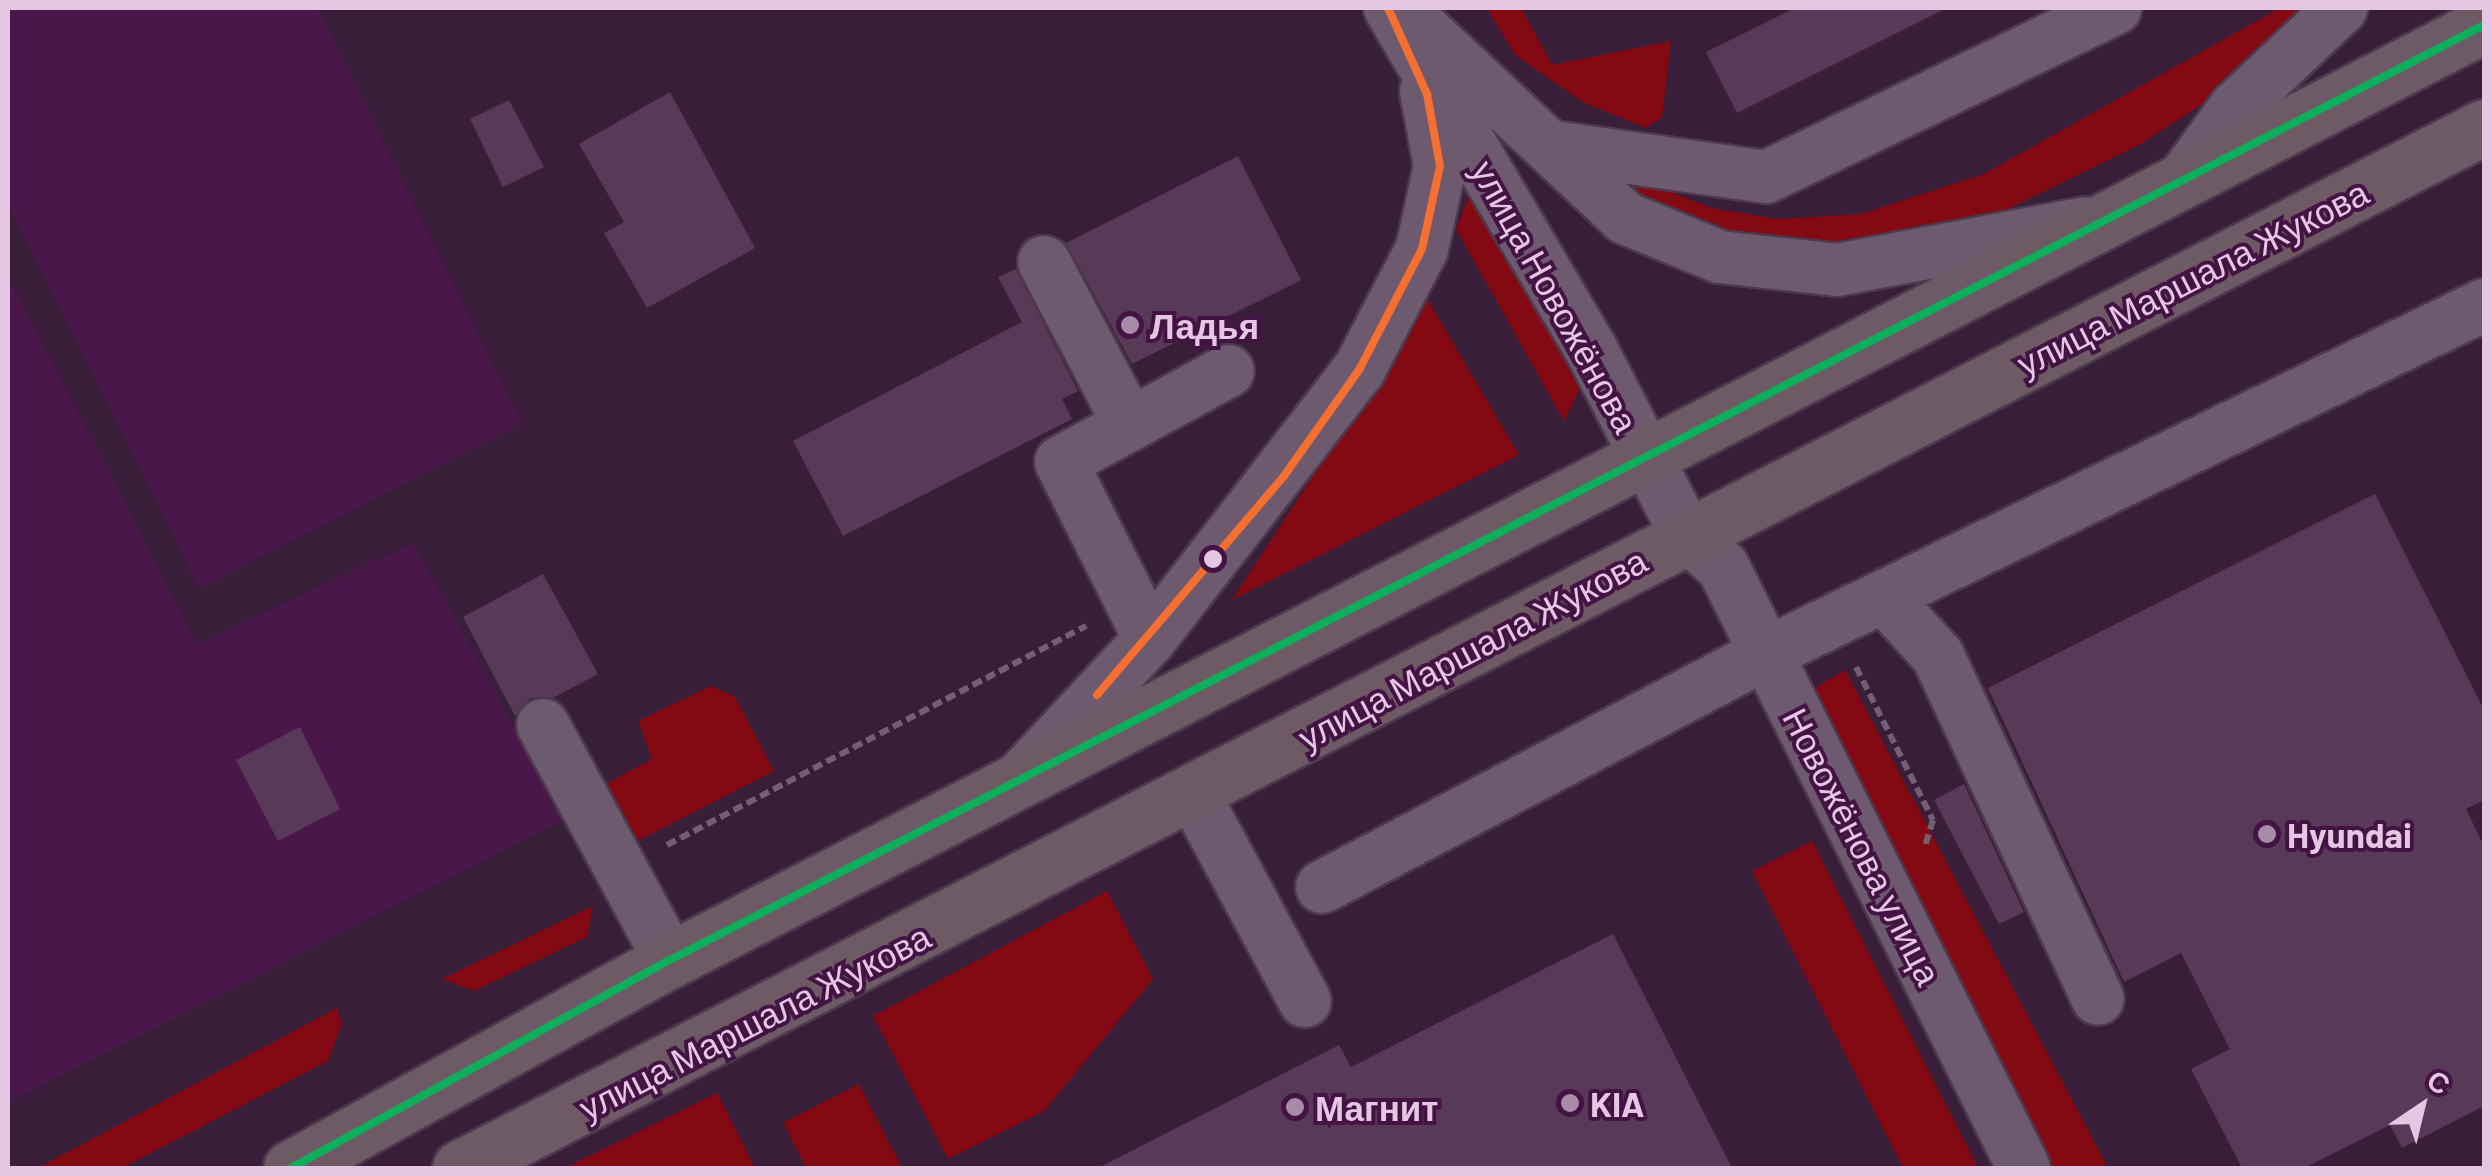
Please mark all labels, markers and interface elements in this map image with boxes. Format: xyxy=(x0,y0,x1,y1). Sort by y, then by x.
street label: улица Новожёнова xyxy=(1464,153,1648,439)
street label: улица Маршала Жукова xyxy=(2009,170,2375,384)
place label: Ладья xyxy=(1150,304,1259,346)
marker: Ладья xyxy=(1119,314,1141,336)
street label: улица Маршала Жукова xyxy=(1291,538,1653,758)
unlabelled marker xyxy=(1203,549,1223,569)
street label: Новожёнова улица xyxy=(1775,701,1951,991)
place label: Hyundai xyxy=(2287,813,2412,855)
marker: Hyundai xyxy=(2256,823,2278,845)
street label: улица Маршала Жукова xyxy=(571,914,937,1128)
north arrow xyxy=(2372,1056,2472,1156)
text: С xyxy=(2421,1062,2457,1101)
place label: KIA xyxy=(1590,1082,1645,1124)
place label: Магнит xyxy=(1315,1086,1438,1128)
marker: KIA xyxy=(1559,1092,1581,1114)
marker: Магнит xyxy=(1284,1096,1306,1118)

